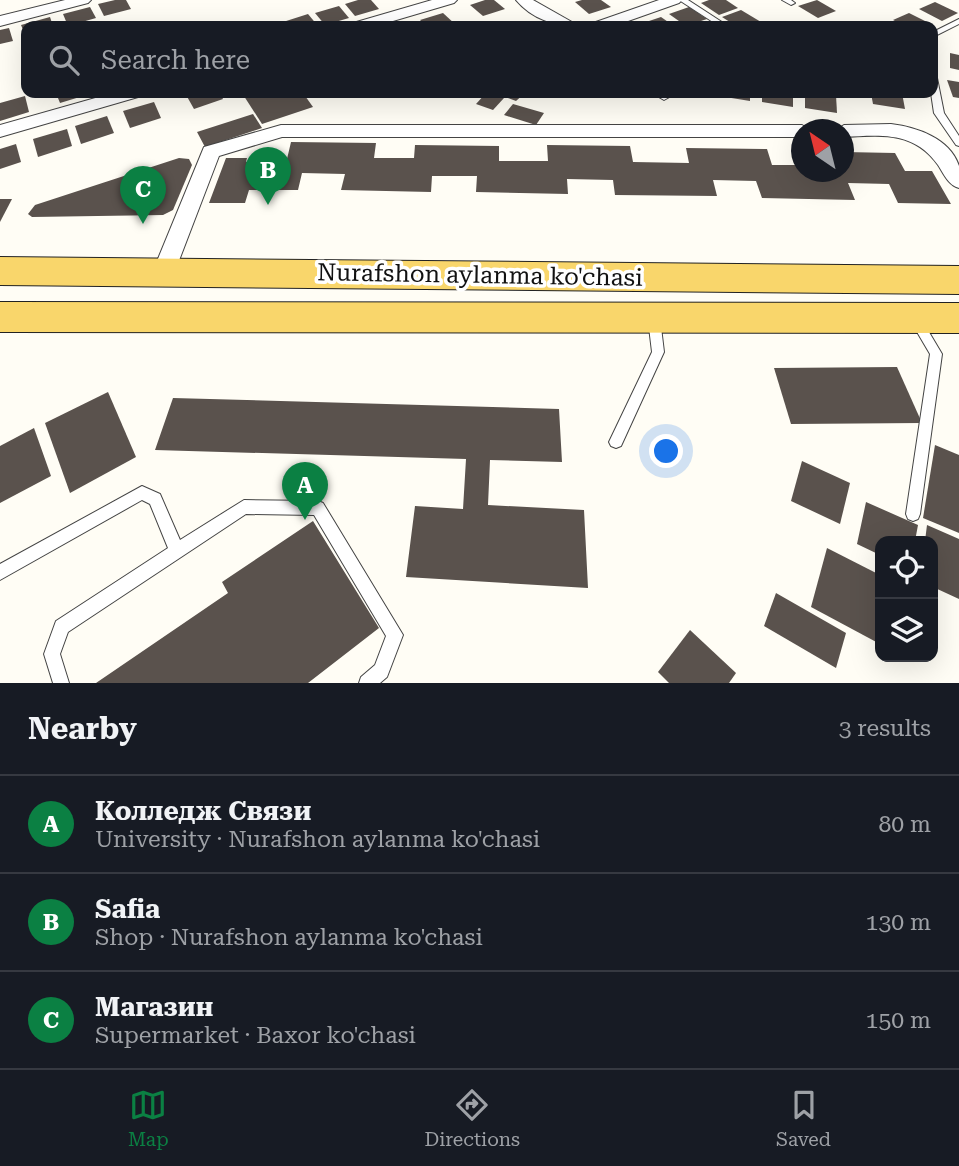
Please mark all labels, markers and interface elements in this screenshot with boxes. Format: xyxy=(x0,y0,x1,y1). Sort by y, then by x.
search box xyxy=(21,21,938,98)
icon: search xyxy=(45,41,83,79)
text: Search here xyxy=(101,45,250,75)
north arrow xyxy=(791,119,854,182)
pin: B xyxy=(245,147,291,205)
pin: C xyxy=(120,166,166,224)
street label: Nurafshon aylanma ko'chasi xyxy=(317,258,643,292)
your location xyxy=(649,434,683,468)
pin: A xyxy=(282,462,328,520)
map controls xyxy=(875,536,938,662)
button: locate xyxy=(875,536,938,599)
button: layers xyxy=(875,599,938,662)
text: Nearby xyxy=(28,711,137,746)
text: 3 results xyxy=(839,715,931,742)
text: Колледж Связи xyxy=(95,796,311,826)
text: A xyxy=(43,811,59,838)
text: 80 m xyxy=(878,811,931,838)
text: University · Nurafshon aylanma ko'chasi xyxy=(95,826,540,853)
text: Safia xyxy=(95,894,160,924)
text: B xyxy=(43,909,59,936)
text: 130 m xyxy=(866,909,931,936)
text: Shop · Nurafshon aylanma ko'chasi xyxy=(95,924,483,951)
text: Магазин xyxy=(95,992,213,1022)
text: C xyxy=(43,1007,59,1034)
text: 150 m xyxy=(866,1007,931,1034)
text: Supermarket · Baxor ko'chasi xyxy=(95,1022,416,1049)
tab: Map xyxy=(128,1086,169,1151)
tab: Directions xyxy=(424,1086,520,1151)
tab: Saved xyxy=(776,1086,831,1151)

